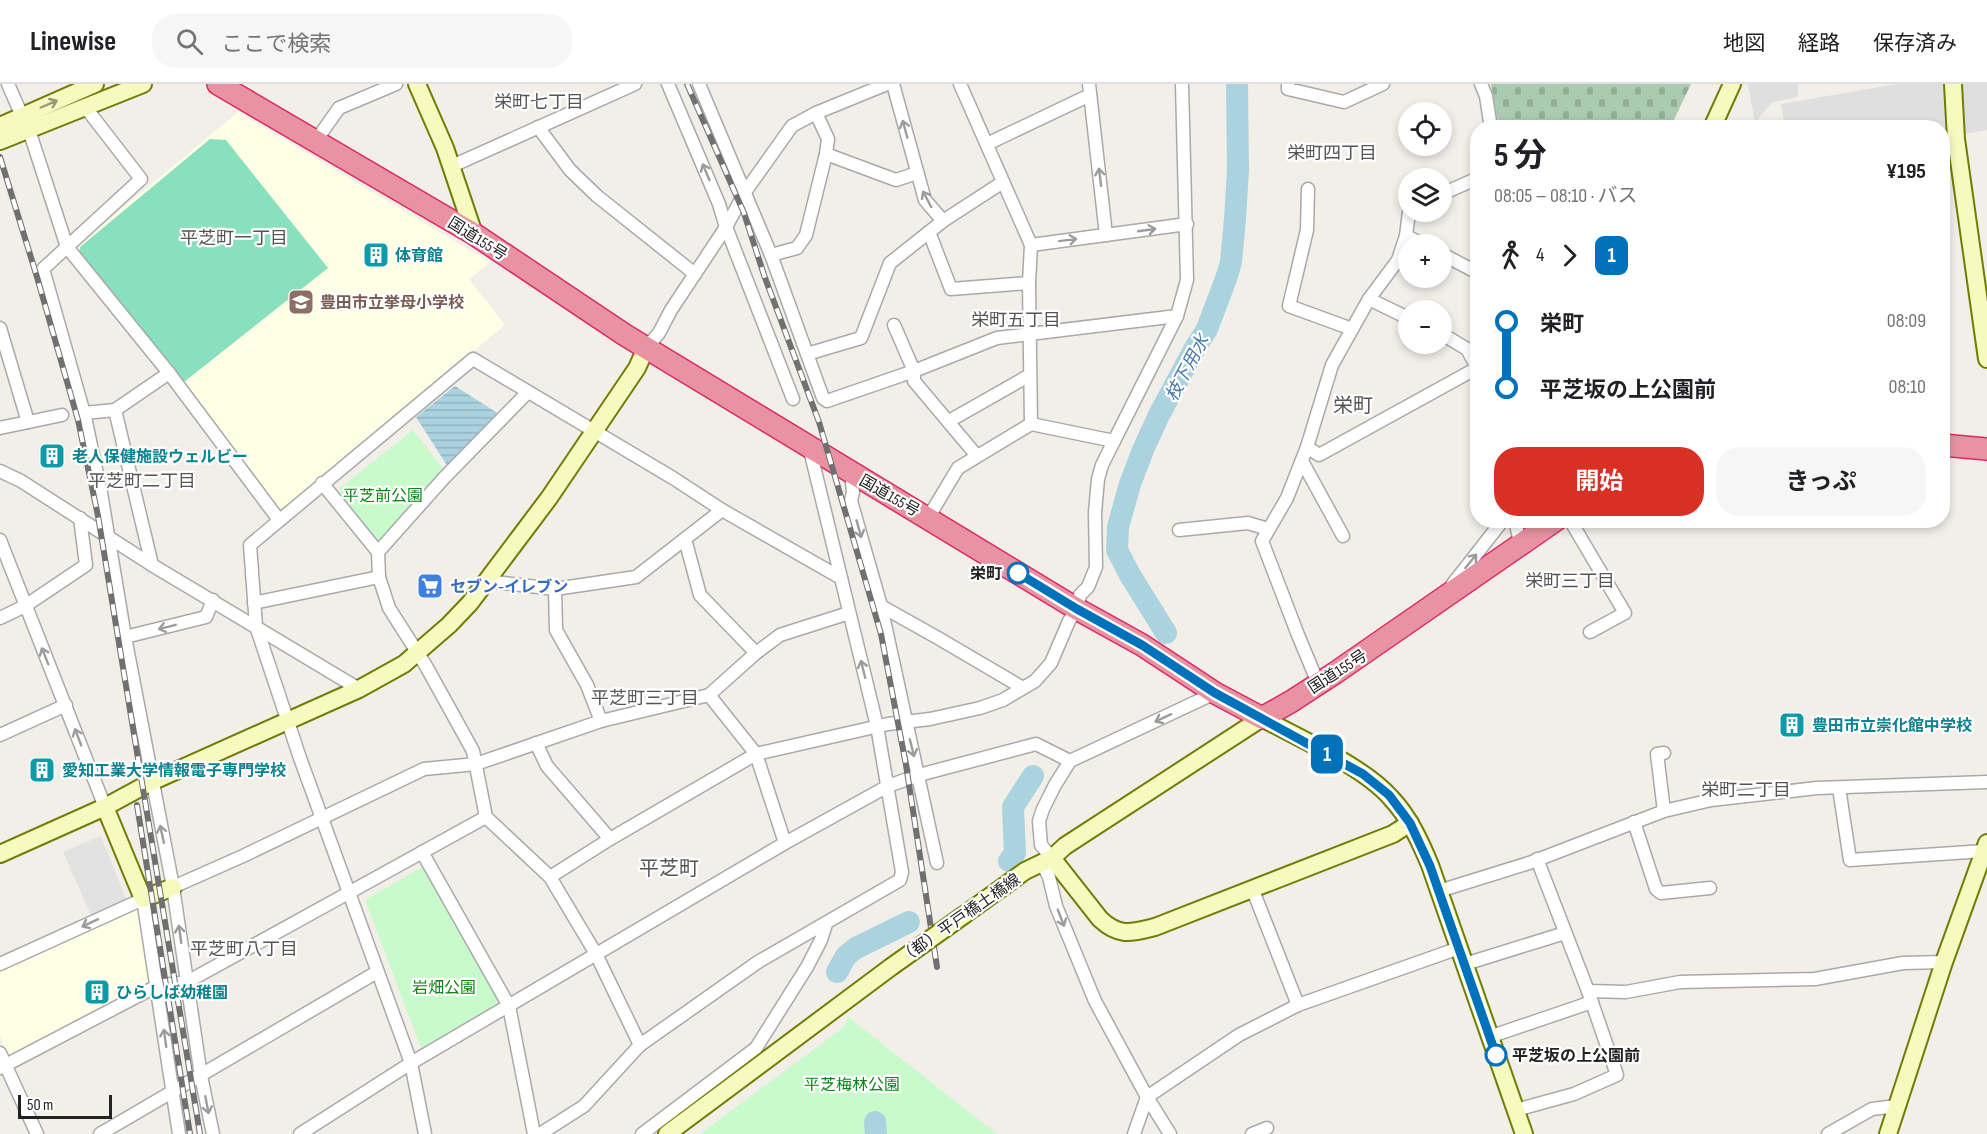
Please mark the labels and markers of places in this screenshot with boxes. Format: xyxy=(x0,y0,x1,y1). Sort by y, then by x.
building icon: 体育館 xyxy=(361,240,391,270)
place label: 体育館 xyxy=(395,247,443,266)
school or university icon: 豊田市立挙母小学校 xyxy=(286,287,316,317)
place label: 豊田市立挙母小学校 xyxy=(320,294,464,313)
building icon: 老人保健施設ウェルビー xyxy=(37,441,67,471)
place label: 老人保健施設ウェルビー xyxy=(72,448,248,467)
marker: 栄町 xyxy=(1007,562,1029,584)
place label: 栄町 xyxy=(970,565,1002,584)
supermarket icon: セブン-イレブン xyxy=(415,571,445,601)
place label: セブン-イレブン xyxy=(450,578,568,597)
building icon: 豊田市立崇化館中学校 xyxy=(1777,710,1807,740)
place label: 豊田市立崇化館中学校 xyxy=(1812,717,1972,736)
building icon: 愛知工業大学情報電子専門学校 xyxy=(27,755,57,785)
place label: 愛知工業大学情報電子専門学校 xyxy=(62,762,286,781)
building icon: ひらしば幼稚園 xyxy=(82,977,112,1007)
place label: ひらしば幼稚園 xyxy=(116,984,228,1003)
marker: 平芝坂の上公園前 xyxy=(1485,1044,1507,1066)
place label: 平芝坂の上公園前 xyxy=(1512,1047,1640,1066)

